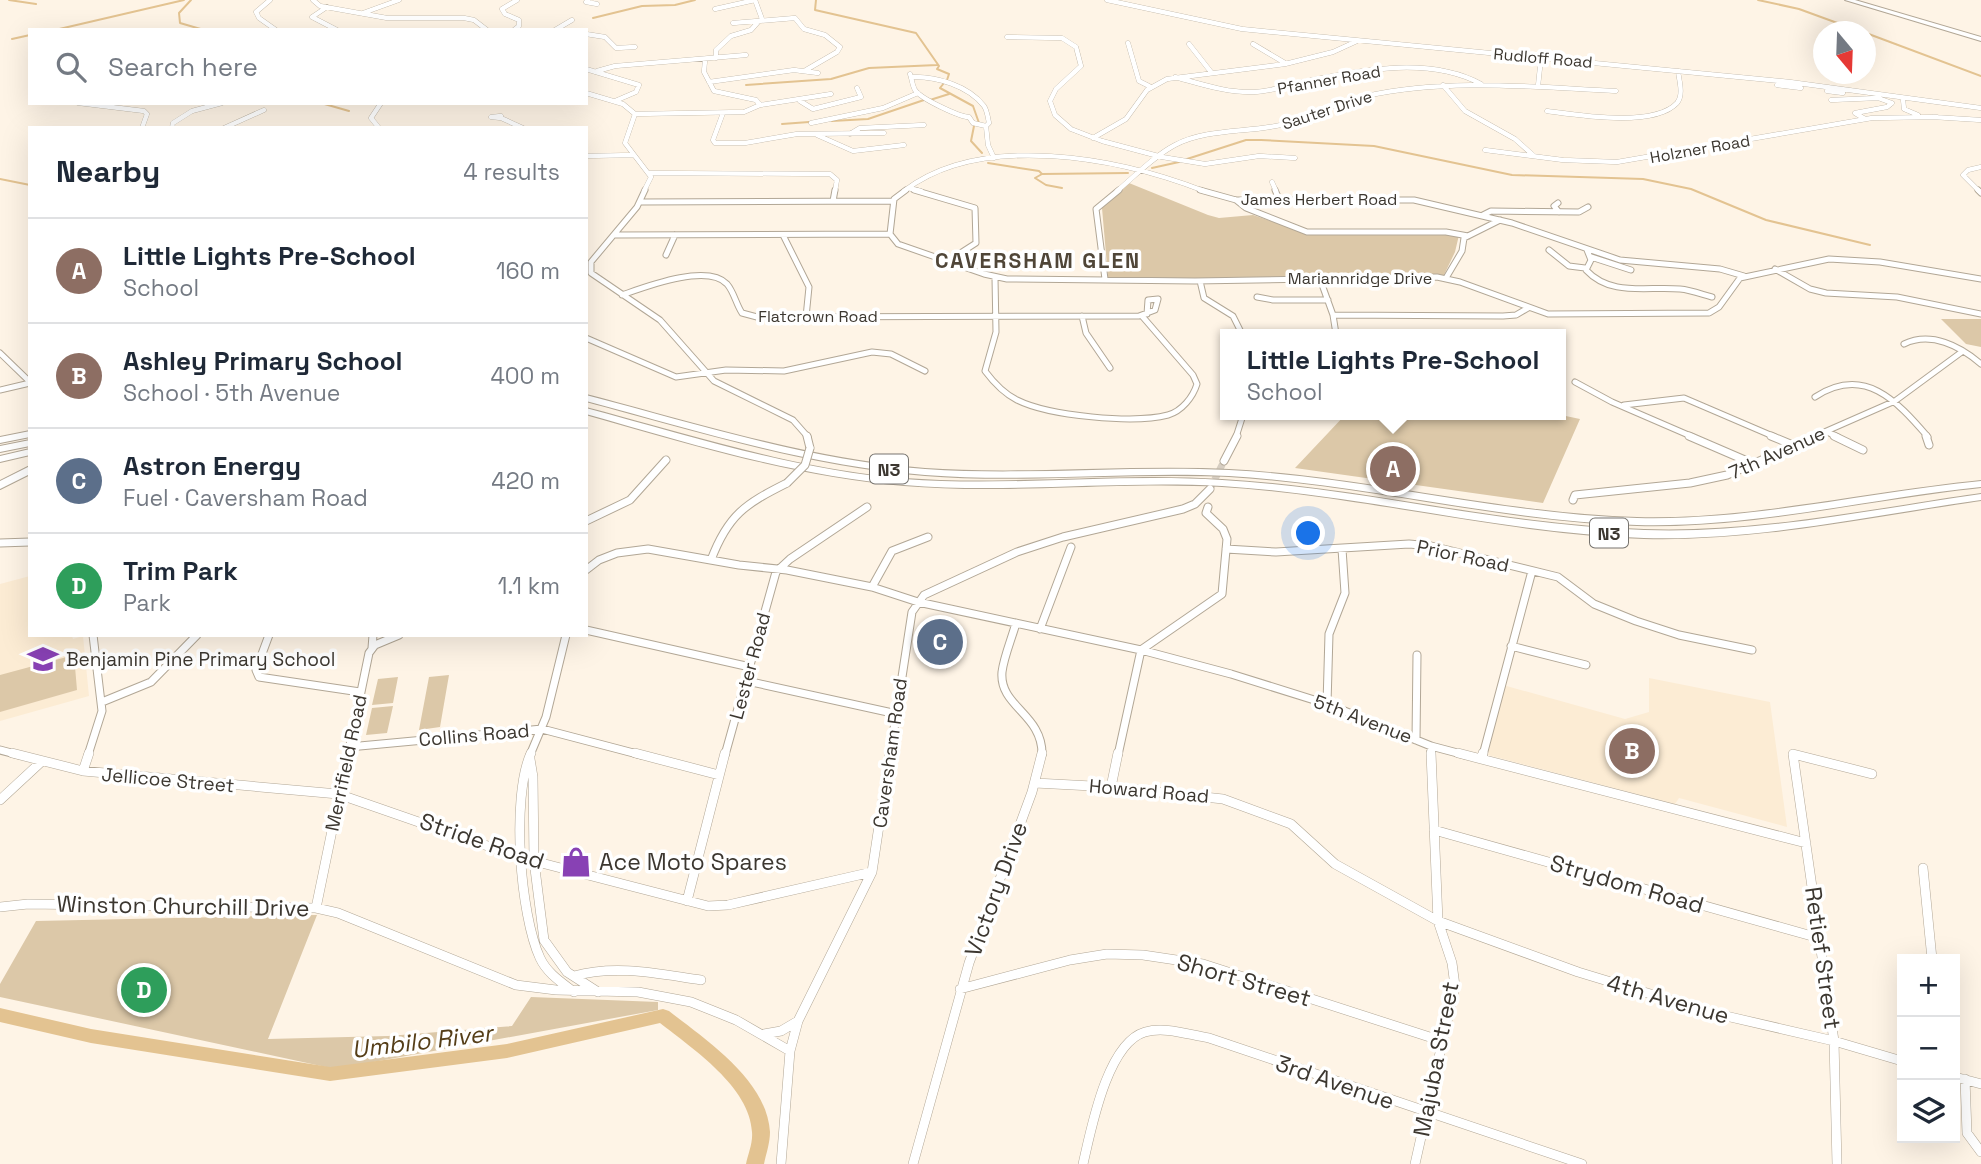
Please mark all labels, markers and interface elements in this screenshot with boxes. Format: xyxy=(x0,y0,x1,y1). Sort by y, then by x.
north arrow xyxy=(1813,21,1876,84)
search box xyxy=(28,28,588,105)
street label: Rudloff Road xyxy=(1493,43,1593,73)
icon: search xyxy=(52,48,90,86)
text: Search here xyxy=(108,50,258,84)
street label: Pfanner Road xyxy=(1276,61,1382,99)
street label: Sauter Drive xyxy=(1279,86,1375,134)
street label: Holzner Road xyxy=(1648,130,1752,168)
text: Nearby xyxy=(56,152,160,191)
text: 4 results xyxy=(463,157,560,187)
street label: James Herbert Road xyxy=(1241,189,1397,210)
text: Little Lights Pre-School xyxy=(123,239,416,273)
district label: CAVERSHAM GLEN xyxy=(935,247,1141,274)
text: A xyxy=(72,256,86,286)
text: 160 m xyxy=(496,256,560,286)
street label: Mariannridge Drive xyxy=(1288,268,1432,289)
text: School xyxy=(123,273,199,303)
street label: Flatcrown Road xyxy=(758,306,878,327)
popup xyxy=(1220,329,1566,420)
text: Little Lights Pre-School xyxy=(1247,343,1539,377)
text: Ashley Primary School xyxy=(123,344,402,378)
text: B xyxy=(71,361,87,391)
text: 400 m xyxy=(490,361,560,391)
text: School xyxy=(1247,377,1323,407)
text: School · 5th Avenue xyxy=(123,378,340,408)
street label: 7th Avenue xyxy=(1725,421,1829,485)
pin: A xyxy=(1370,443,1416,495)
text: Astron Energy xyxy=(123,449,301,483)
road number: N3 xyxy=(870,454,908,484)
text: C xyxy=(72,466,86,496)
text: 420 m xyxy=(491,466,560,496)
text: Fuel · Caversham Road xyxy=(123,483,368,513)
your location xyxy=(1291,516,1325,550)
road number: N3 xyxy=(1590,518,1628,548)
street label: Prior Road xyxy=(1415,534,1511,578)
text: Trim Park xyxy=(123,554,238,588)
text: D xyxy=(71,571,87,601)
text: 1.1 km xyxy=(498,571,560,601)
text: Park xyxy=(123,588,171,618)
street label: Lester Road xyxy=(724,610,776,722)
pin: C xyxy=(917,616,963,668)
school or university icon: Benjamin Pine Primary School xyxy=(26,642,60,676)
place label: Benjamin Pine Primary School xyxy=(66,647,335,672)
street label: Caversham Road xyxy=(867,676,913,830)
street label: 5th Avenue xyxy=(1310,689,1416,749)
street label: Merrifield Road xyxy=(319,692,373,834)
street label: Collins Road xyxy=(418,718,530,752)
pin: B xyxy=(1609,725,1655,777)
street label: Jellicoe Street xyxy=(101,762,235,798)
street label: Howard Road xyxy=(1088,773,1210,809)
street label: Stride Road xyxy=(416,806,548,876)
street label: Victory Drive xyxy=(958,817,1034,961)
shop icon: Ace Moto Spares xyxy=(559,845,593,879)
place label: Ace Moto Spares xyxy=(599,847,787,877)
street label: Strydom Road xyxy=(1547,848,1707,920)
street label: Retief Street xyxy=(1798,885,1848,1031)
street label: Winston Churchill Drive xyxy=(56,889,310,923)
street label: Short Street xyxy=(1174,947,1314,1013)
map controls xyxy=(1897,954,1960,1143)
button: + xyxy=(1897,954,1960,1017)
pin: D xyxy=(121,964,167,1016)
street label: 4th Avenue xyxy=(1603,967,1733,1031)
street label: Majuba Street xyxy=(1406,979,1466,1139)
water label: Umbilo River xyxy=(350,1017,497,1065)
button: − xyxy=(1897,1017,1960,1080)
street label: 3rd Avenue xyxy=(1272,1048,1398,1116)
button: layers xyxy=(1897,1080,1960,1143)

